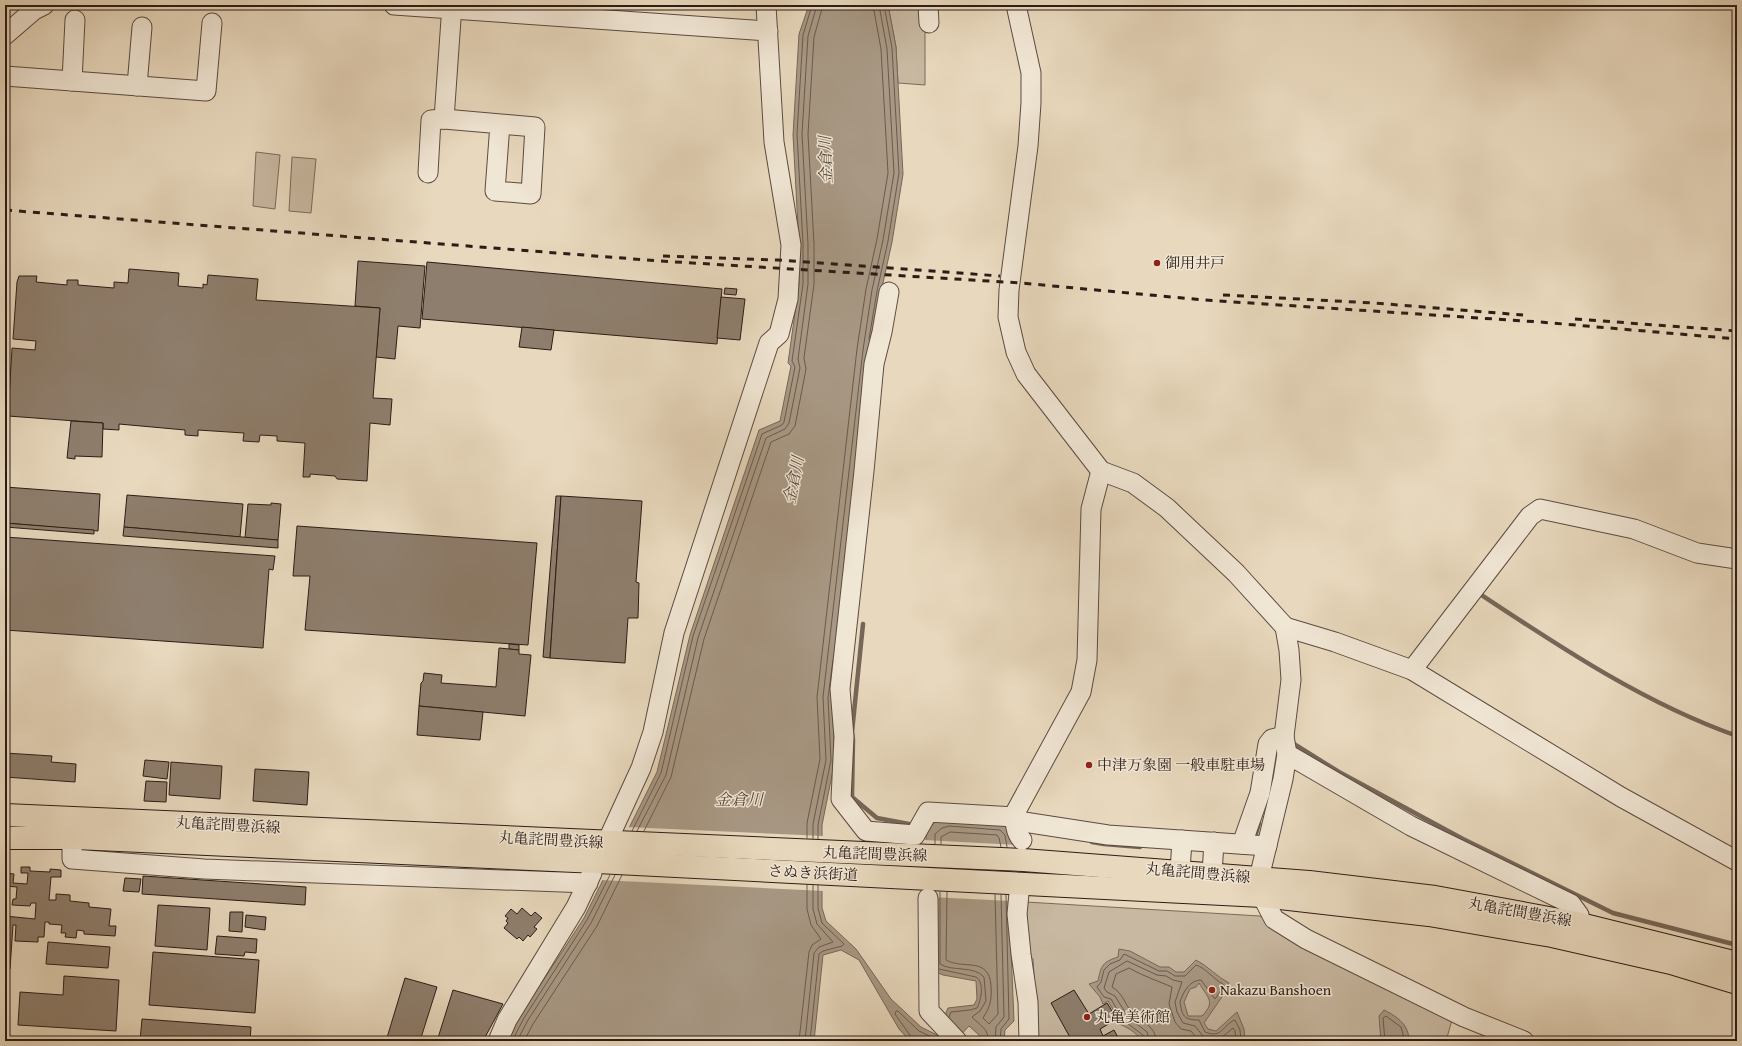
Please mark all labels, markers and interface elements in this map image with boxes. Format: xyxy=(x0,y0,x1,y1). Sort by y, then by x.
water label: 金倉川 xyxy=(812,134,838,184)
place label: 御用井戸 xyxy=(1165,252,1225,273)
marker: 御用井戸 xyxy=(1152,258,1162,268)
water label: 金倉川 xyxy=(777,452,810,506)
place label: 中津万象園 一般車駐車場 xyxy=(1097,754,1265,775)
marker: 中津万象園 一般車駐車場 xyxy=(1084,760,1094,770)
water label: 金倉川 xyxy=(715,787,765,811)
street label: 丸亀詫間豊浜線 xyxy=(175,811,281,838)
street label: 丸亀詫間豊浜線 xyxy=(498,826,604,853)
street label: 丸亀詫間豊浜線 xyxy=(822,841,928,866)
street label: 丸亀詫間豊浜線 xyxy=(1145,857,1251,888)
street label: さぬき浜街道 xyxy=(768,860,859,885)
street label: 丸亀詫間豊浜線 xyxy=(1467,892,1574,931)
place label: Nakazu Banshoen xyxy=(1220,979,1332,1000)
marker: Nakazu Banshoen xyxy=(1207,985,1217,995)
place label: 丸亀美術館 xyxy=(1095,1006,1170,1027)
marker: 丸亀美術館 xyxy=(1082,1012,1092,1022)

